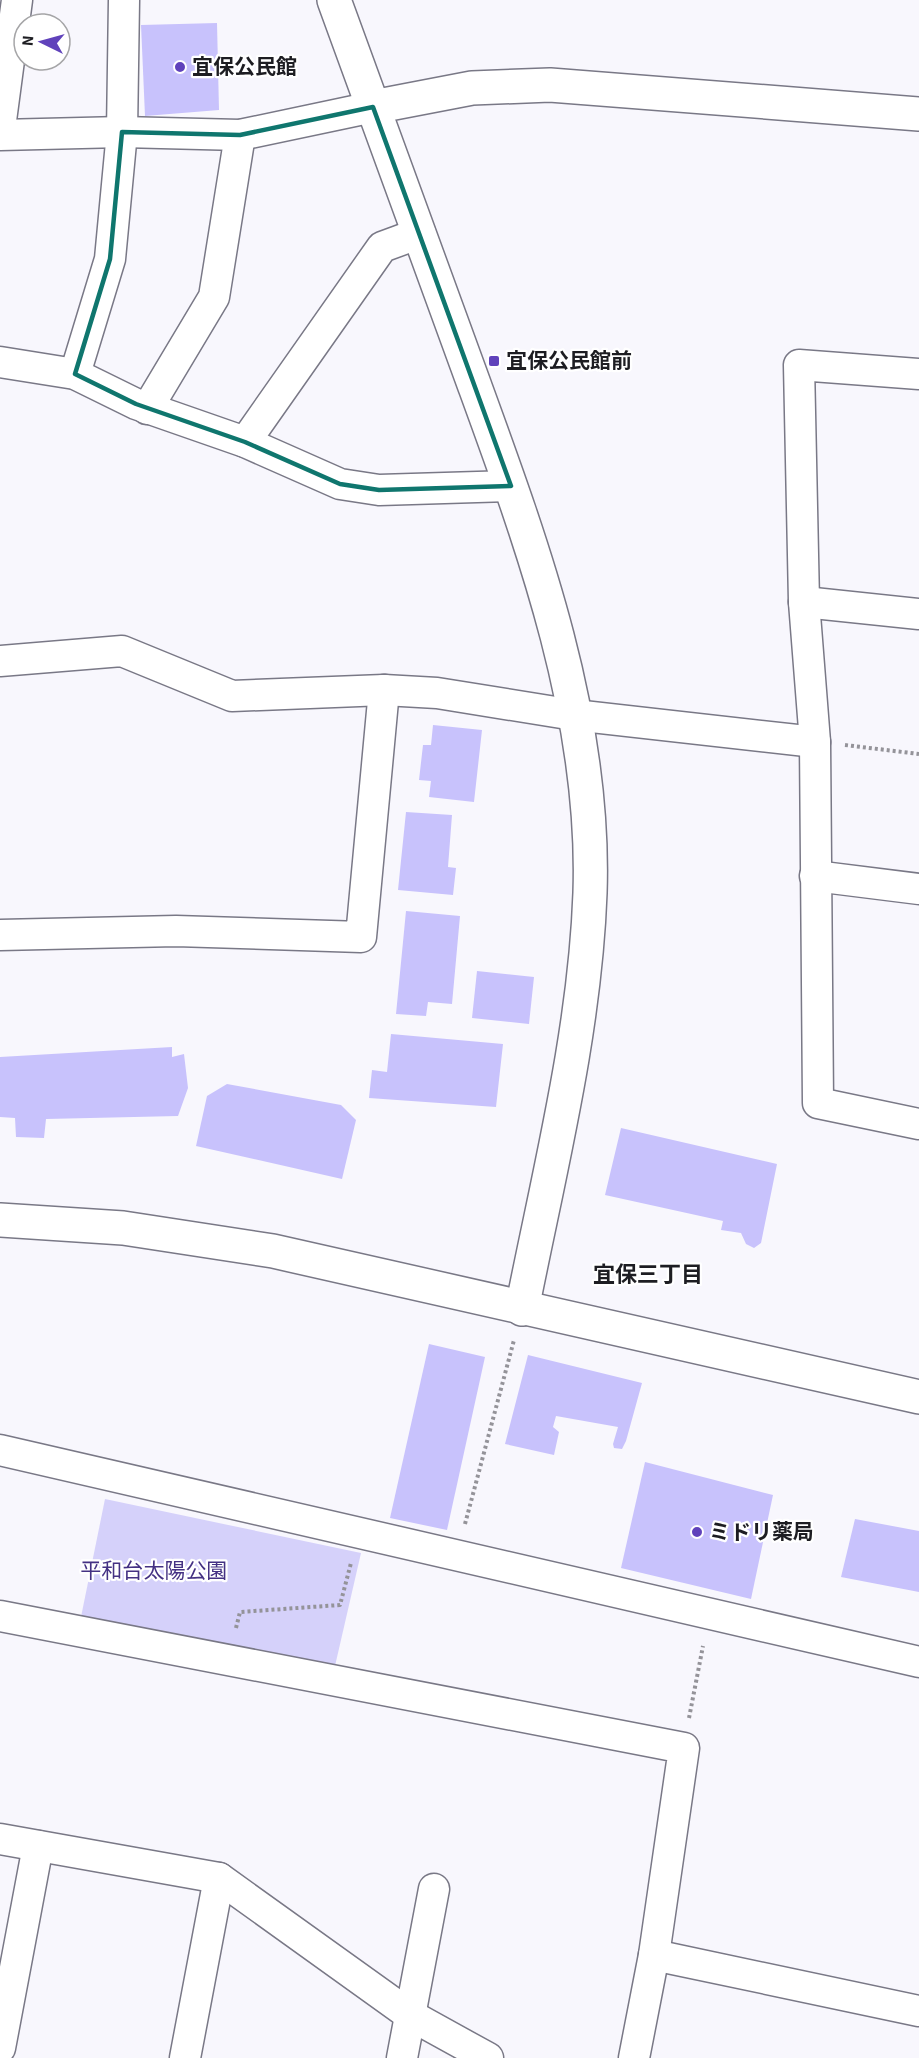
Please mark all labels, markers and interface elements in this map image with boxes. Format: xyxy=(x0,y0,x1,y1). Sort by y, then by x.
north arrow xyxy=(12,12,72,72)
text: N xyxy=(17,35,39,47)
place label: 宜保公民館 xyxy=(192,52,297,82)
marker: 宜保公民館 xyxy=(173,60,187,74)
place label: 宜保公民館前 xyxy=(506,346,632,376)
marker: 宜保公民館前 xyxy=(487,354,501,368)
district label: 宜保三丁目 xyxy=(593,1259,703,1291)
place label: ミドリ薬局 xyxy=(709,1517,814,1547)
marker: ミドリ薬局 xyxy=(690,1525,704,1539)
park label: 平和台太陽公園 xyxy=(81,1556,228,1586)

